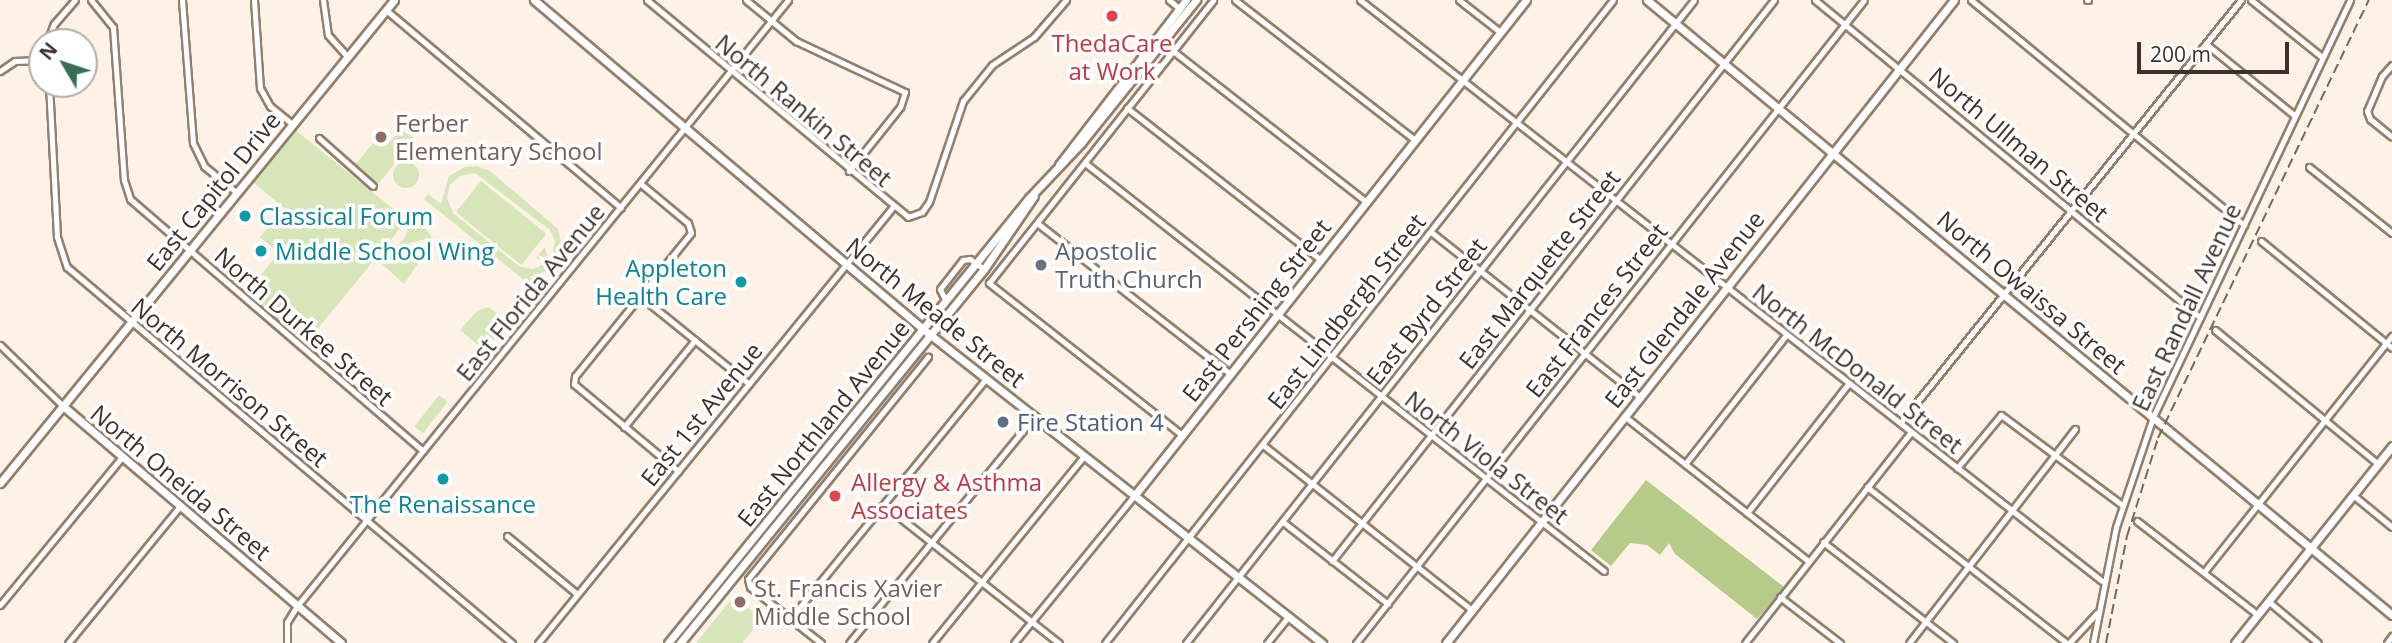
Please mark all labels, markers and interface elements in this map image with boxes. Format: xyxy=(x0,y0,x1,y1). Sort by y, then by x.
marker: ThedaCare at Work xyxy=(1102,6,1122,26)
north arrow xyxy=(28,28,98,98)
street label: North Rankin Street xyxy=(710,28,898,192)
scale bar xyxy=(2140,28,2292,72)
place label: ThedaCare at Work xyxy=(1051,29,1173,85)
text: N xyxy=(33,37,63,65)
text: 200 m xyxy=(2150,40,2211,68)
street label: North Ullman Street xyxy=(1924,61,2114,227)
street label: East Capitol Drive xyxy=(140,106,286,276)
place label: Ferber Elementary School xyxy=(395,109,603,165)
marker: Ferber Elementary School xyxy=(373,129,389,145)
street label: East Marquette Street xyxy=(1452,164,1626,374)
street label: East Florida Avenue xyxy=(450,198,610,386)
street label: East Randall Avenue xyxy=(2125,199,2247,415)
place label: Classical Forum xyxy=(259,202,433,230)
street label: North Owaissa Street xyxy=(1932,204,2132,380)
street label: East Glendale Avenue xyxy=(1598,205,1770,413)
marker: Classical Forum xyxy=(237,208,253,224)
street label: East Lindbergh Street xyxy=(1261,208,1431,414)
street label: East Pershing Street xyxy=(1176,213,1336,407)
street label: East Frances Street xyxy=(1519,217,1673,403)
street label: North Meade Street xyxy=(841,231,1031,393)
street label: East Byrd Street xyxy=(1360,232,1492,390)
place label: Middle School Wing xyxy=(275,237,494,265)
place label: Apostolic Truth Church xyxy=(1055,237,1203,293)
street label: North Durkee Street xyxy=(209,241,399,411)
marker: Middle School Wing xyxy=(253,243,269,259)
place label: Appleton Health Care xyxy=(595,254,727,310)
marker: Apostolic Truth Church xyxy=(1033,257,1049,273)
marker: Appleton Health Care xyxy=(733,274,749,290)
street label: North McDonald Street xyxy=(1747,277,1969,459)
street label: North Morrison Street xyxy=(126,291,334,473)
street label: East Northland Avenue xyxy=(731,314,915,532)
street label: East 1st Avenue xyxy=(634,336,768,492)
street label: North Viola Street xyxy=(1400,384,1574,530)
street label: North Oneida Street xyxy=(85,398,277,566)
place label: Fire Station 4 xyxy=(1017,408,1164,436)
marker: Fire Station 4 xyxy=(995,414,1011,430)
place label: Allergy & Asthma Associates xyxy=(851,468,1042,524)
marker: The Renaissance xyxy=(435,471,451,487)
marker: Allergy & Asthma Associates xyxy=(825,486,845,506)
place label: The Renaissance xyxy=(350,490,536,518)
place label: St. Francis Xavier Middle School xyxy=(754,574,942,630)
marker: St. Francis Xavier Middle School xyxy=(732,594,748,610)

